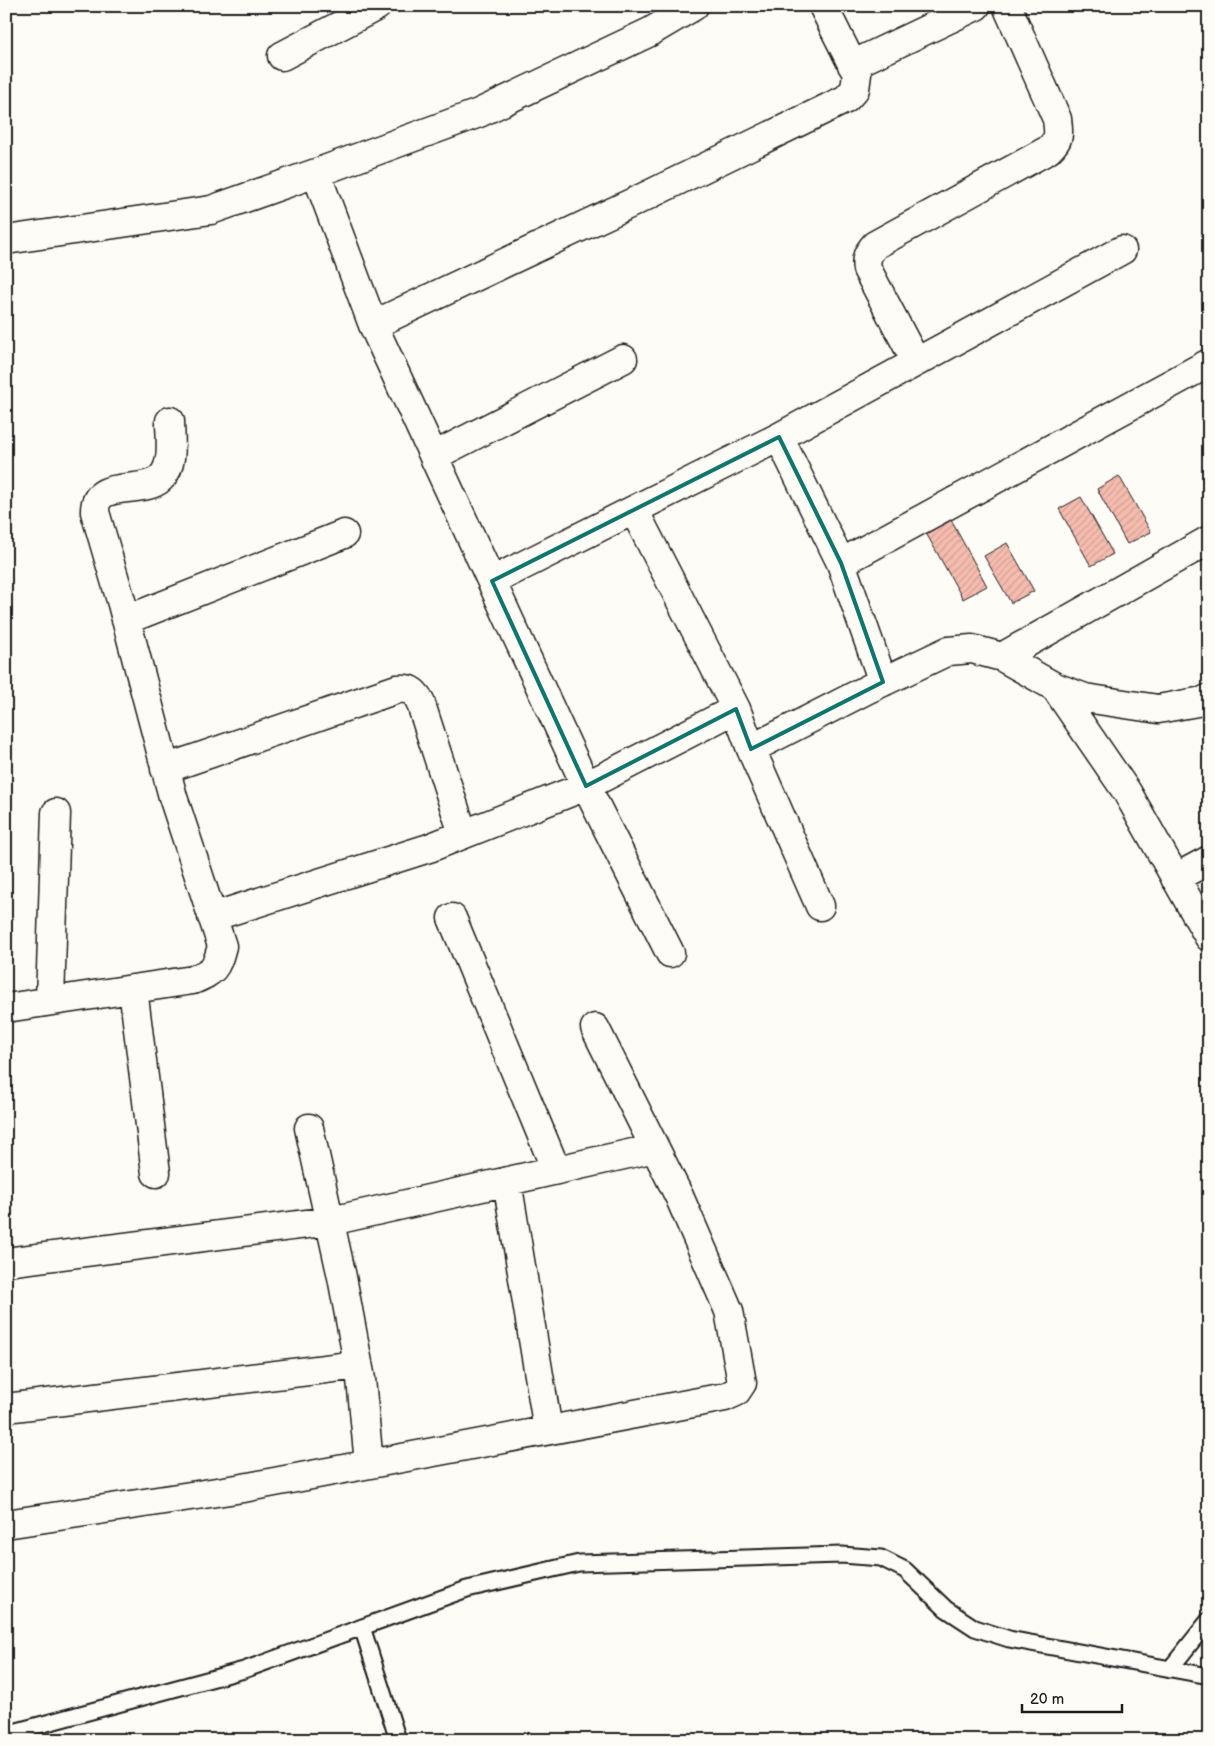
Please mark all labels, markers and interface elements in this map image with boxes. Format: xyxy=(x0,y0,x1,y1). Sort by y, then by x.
scale bar xyxy=(1022,1681,1122,1713)
text: 20 m xyxy=(1030,1690,1064,1709)

